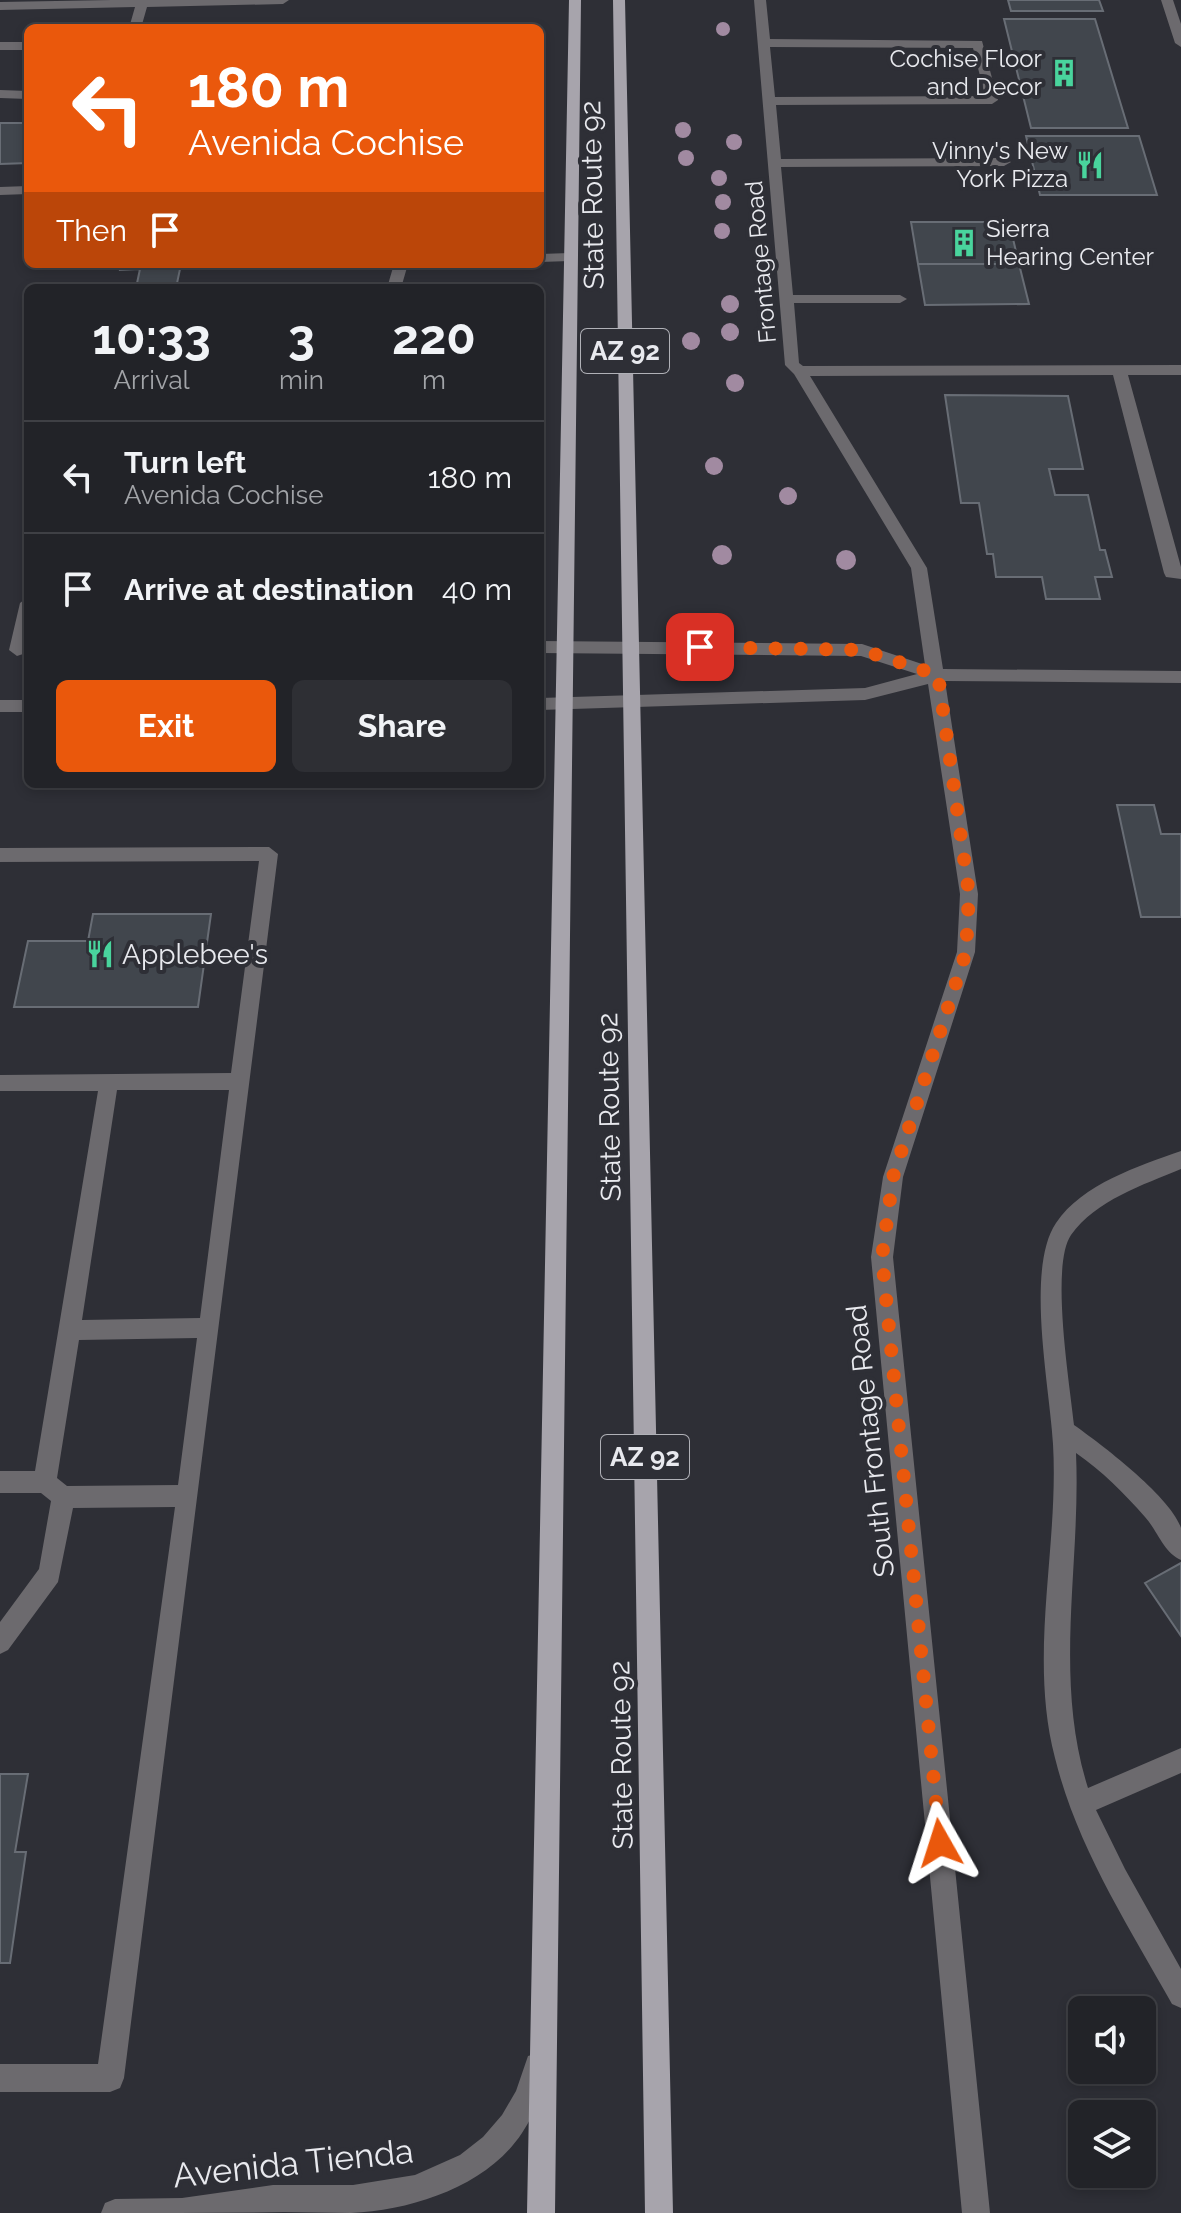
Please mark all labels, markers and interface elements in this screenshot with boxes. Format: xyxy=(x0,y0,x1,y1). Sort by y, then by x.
place label: Cochise Floor and Decor xyxy=(889,44,1043,101)
text: 180 m xyxy=(188,54,349,120)
icon: left xyxy=(56,56,160,160)
building icon: Cochise Floor and Decor xyxy=(1049,58,1079,88)
street label: State Route 92 xyxy=(574,100,611,290)
text: Avenida Cochise xyxy=(188,121,464,163)
place label: Vinny's New York Pizza xyxy=(932,136,1068,193)
restaurant icon: Vinny's New York Pizza xyxy=(1075,150,1105,180)
street label: Frontage Road xyxy=(739,180,782,345)
icon: arrive xyxy=(143,208,187,252)
text: Then xyxy=(56,213,127,248)
place label: Sierra Hearing Center xyxy=(986,214,1155,271)
building icon: Sierra Hearing Center xyxy=(949,228,979,258)
text: 10:33 xyxy=(92,309,211,365)
text: 3 xyxy=(288,309,315,365)
text: 220 xyxy=(392,309,476,365)
road number: AZ 92 xyxy=(581,329,669,373)
text: Arrival xyxy=(113,365,190,395)
text: min xyxy=(279,365,324,395)
text: m xyxy=(422,365,446,395)
text: Turn left xyxy=(124,445,246,480)
icon: left xyxy=(56,455,100,499)
text: 180 m xyxy=(428,460,512,495)
text: Avenida Cochise xyxy=(124,480,323,510)
icon: arrive xyxy=(56,567,100,611)
text: Arrive at destination xyxy=(124,572,414,607)
text: 40 m xyxy=(442,572,512,607)
pin xyxy=(666,613,734,681)
icon: arrive xyxy=(678,625,722,669)
button: Exit xyxy=(56,680,276,772)
button: Share xyxy=(292,680,512,772)
place label: Applebee's xyxy=(122,938,268,971)
restaurant icon: Applebee's xyxy=(85,939,115,969)
street label: State Route 92 xyxy=(591,1012,628,1202)
street label: South Frontage Road xyxy=(840,1303,901,1579)
road number: AZ 92 xyxy=(601,1435,689,1479)
street label: State Route 92 xyxy=(603,1660,640,1850)
position arrow xyxy=(898,1801,982,1885)
map controls xyxy=(1068,1996,1156,2188)
button: sound xyxy=(1068,1996,1156,2084)
button: layers xyxy=(1068,2100,1156,2188)
street label: Avenida Tienda xyxy=(171,2130,415,2196)

